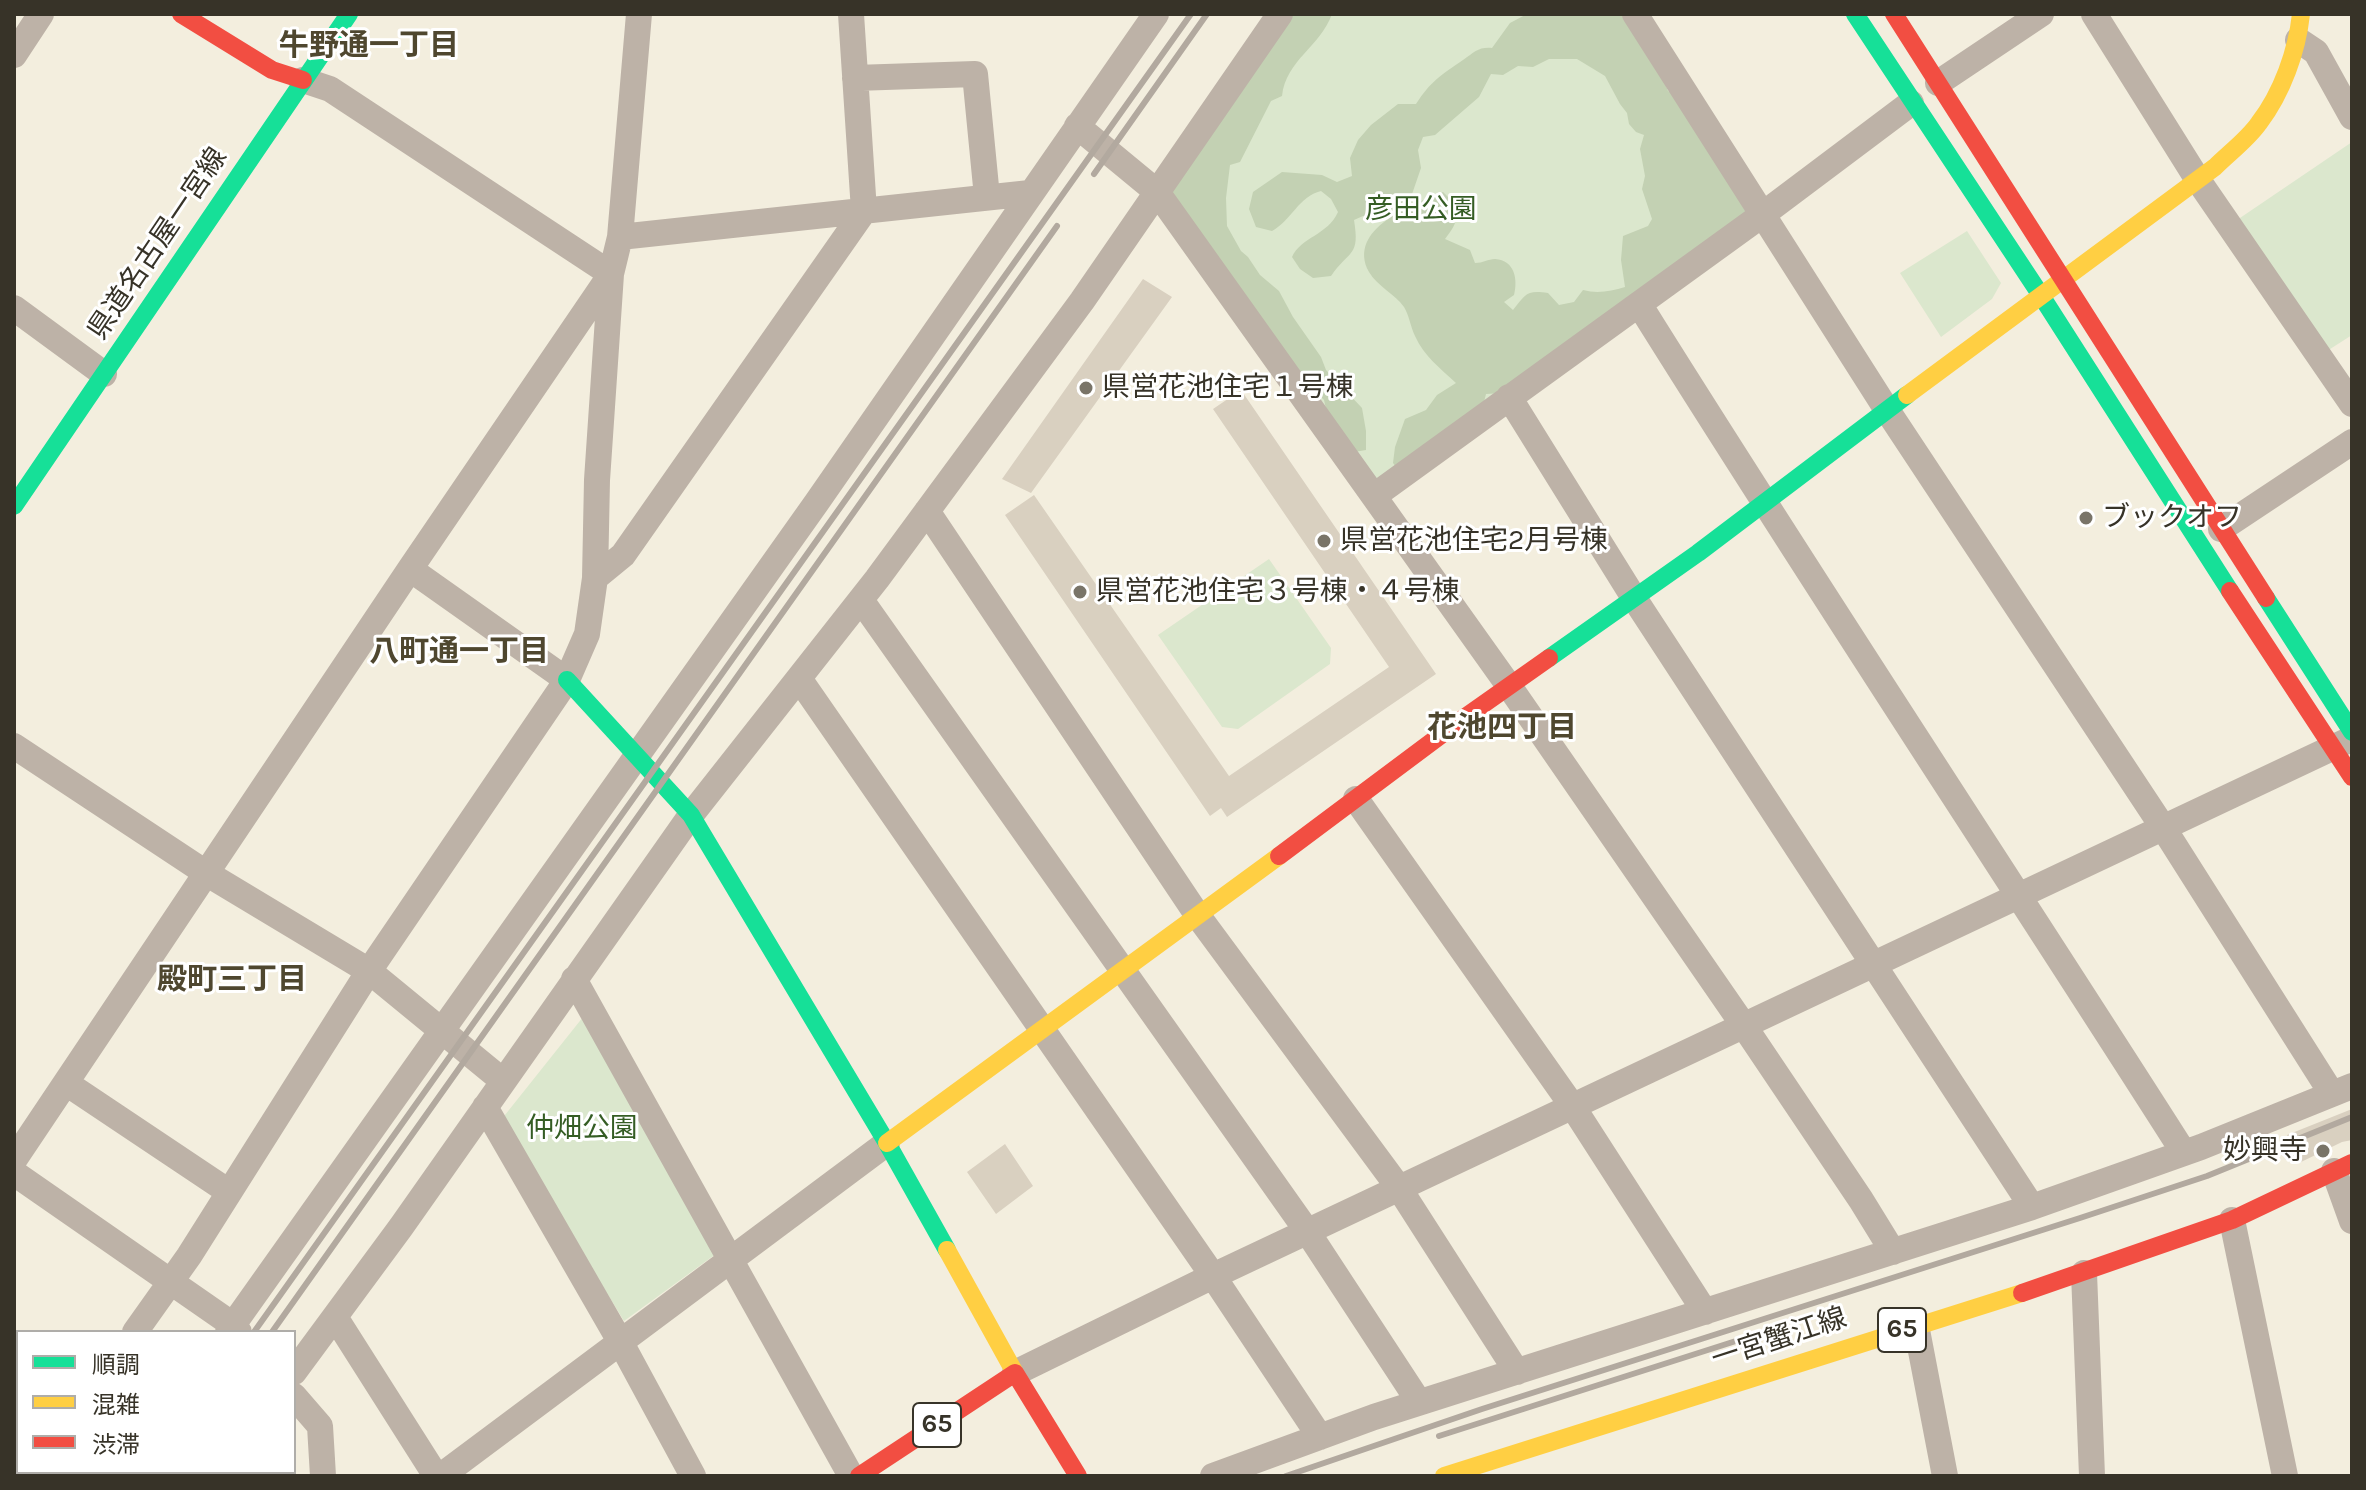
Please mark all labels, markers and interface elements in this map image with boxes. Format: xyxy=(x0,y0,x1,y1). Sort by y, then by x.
district label: 牛野通一丁目 xyxy=(279,28,459,64)
street label: 県道名古屋一宮線 xyxy=(81,142,235,346)
park label: 彦田公園 xyxy=(1365,193,1477,227)
place label: 県営花池住宅１号棟 xyxy=(1102,371,1354,405)
marker: 県営花池住宅１号棟 xyxy=(1077,379,1095,397)
place label: ブックオフ xyxy=(2102,501,2242,535)
marker: ブックオフ xyxy=(2077,509,2095,527)
place label: 県営花池住宅2月号棟 xyxy=(1340,524,1608,558)
marker: 県営花池住宅2月号棟 xyxy=(1315,532,1333,550)
place label: 県営花池住宅３号棟・４号棟 xyxy=(1096,575,1460,609)
marker: 県営花池住宅３号棟・４号棟 xyxy=(1071,583,1089,601)
district label: 八町通一丁目 xyxy=(369,634,549,670)
district label: 花池四丁目 xyxy=(1427,710,1577,746)
district label: 殿町三丁目 xyxy=(157,962,307,998)
park label: 仲畑公園 xyxy=(526,1112,638,1146)
place label: 妙興寺 xyxy=(2223,1134,2307,1168)
marker: 妙興寺 xyxy=(2314,1142,2332,1160)
street label: 一宮蟹江線 xyxy=(1707,1301,1851,1377)
road number: 65 xyxy=(1878,1308,1926,1352)
legend xyxy=(16,1330,296,1474)
text: 順調 xyxy=(92,1351,140,1379)
text: 混雑 xyxy=(92,1391,140,1419)
road number: 65 xyxy=(913,1403,961,1447)
text: 渋滞 xyxy=(92,1431,140,1459)

